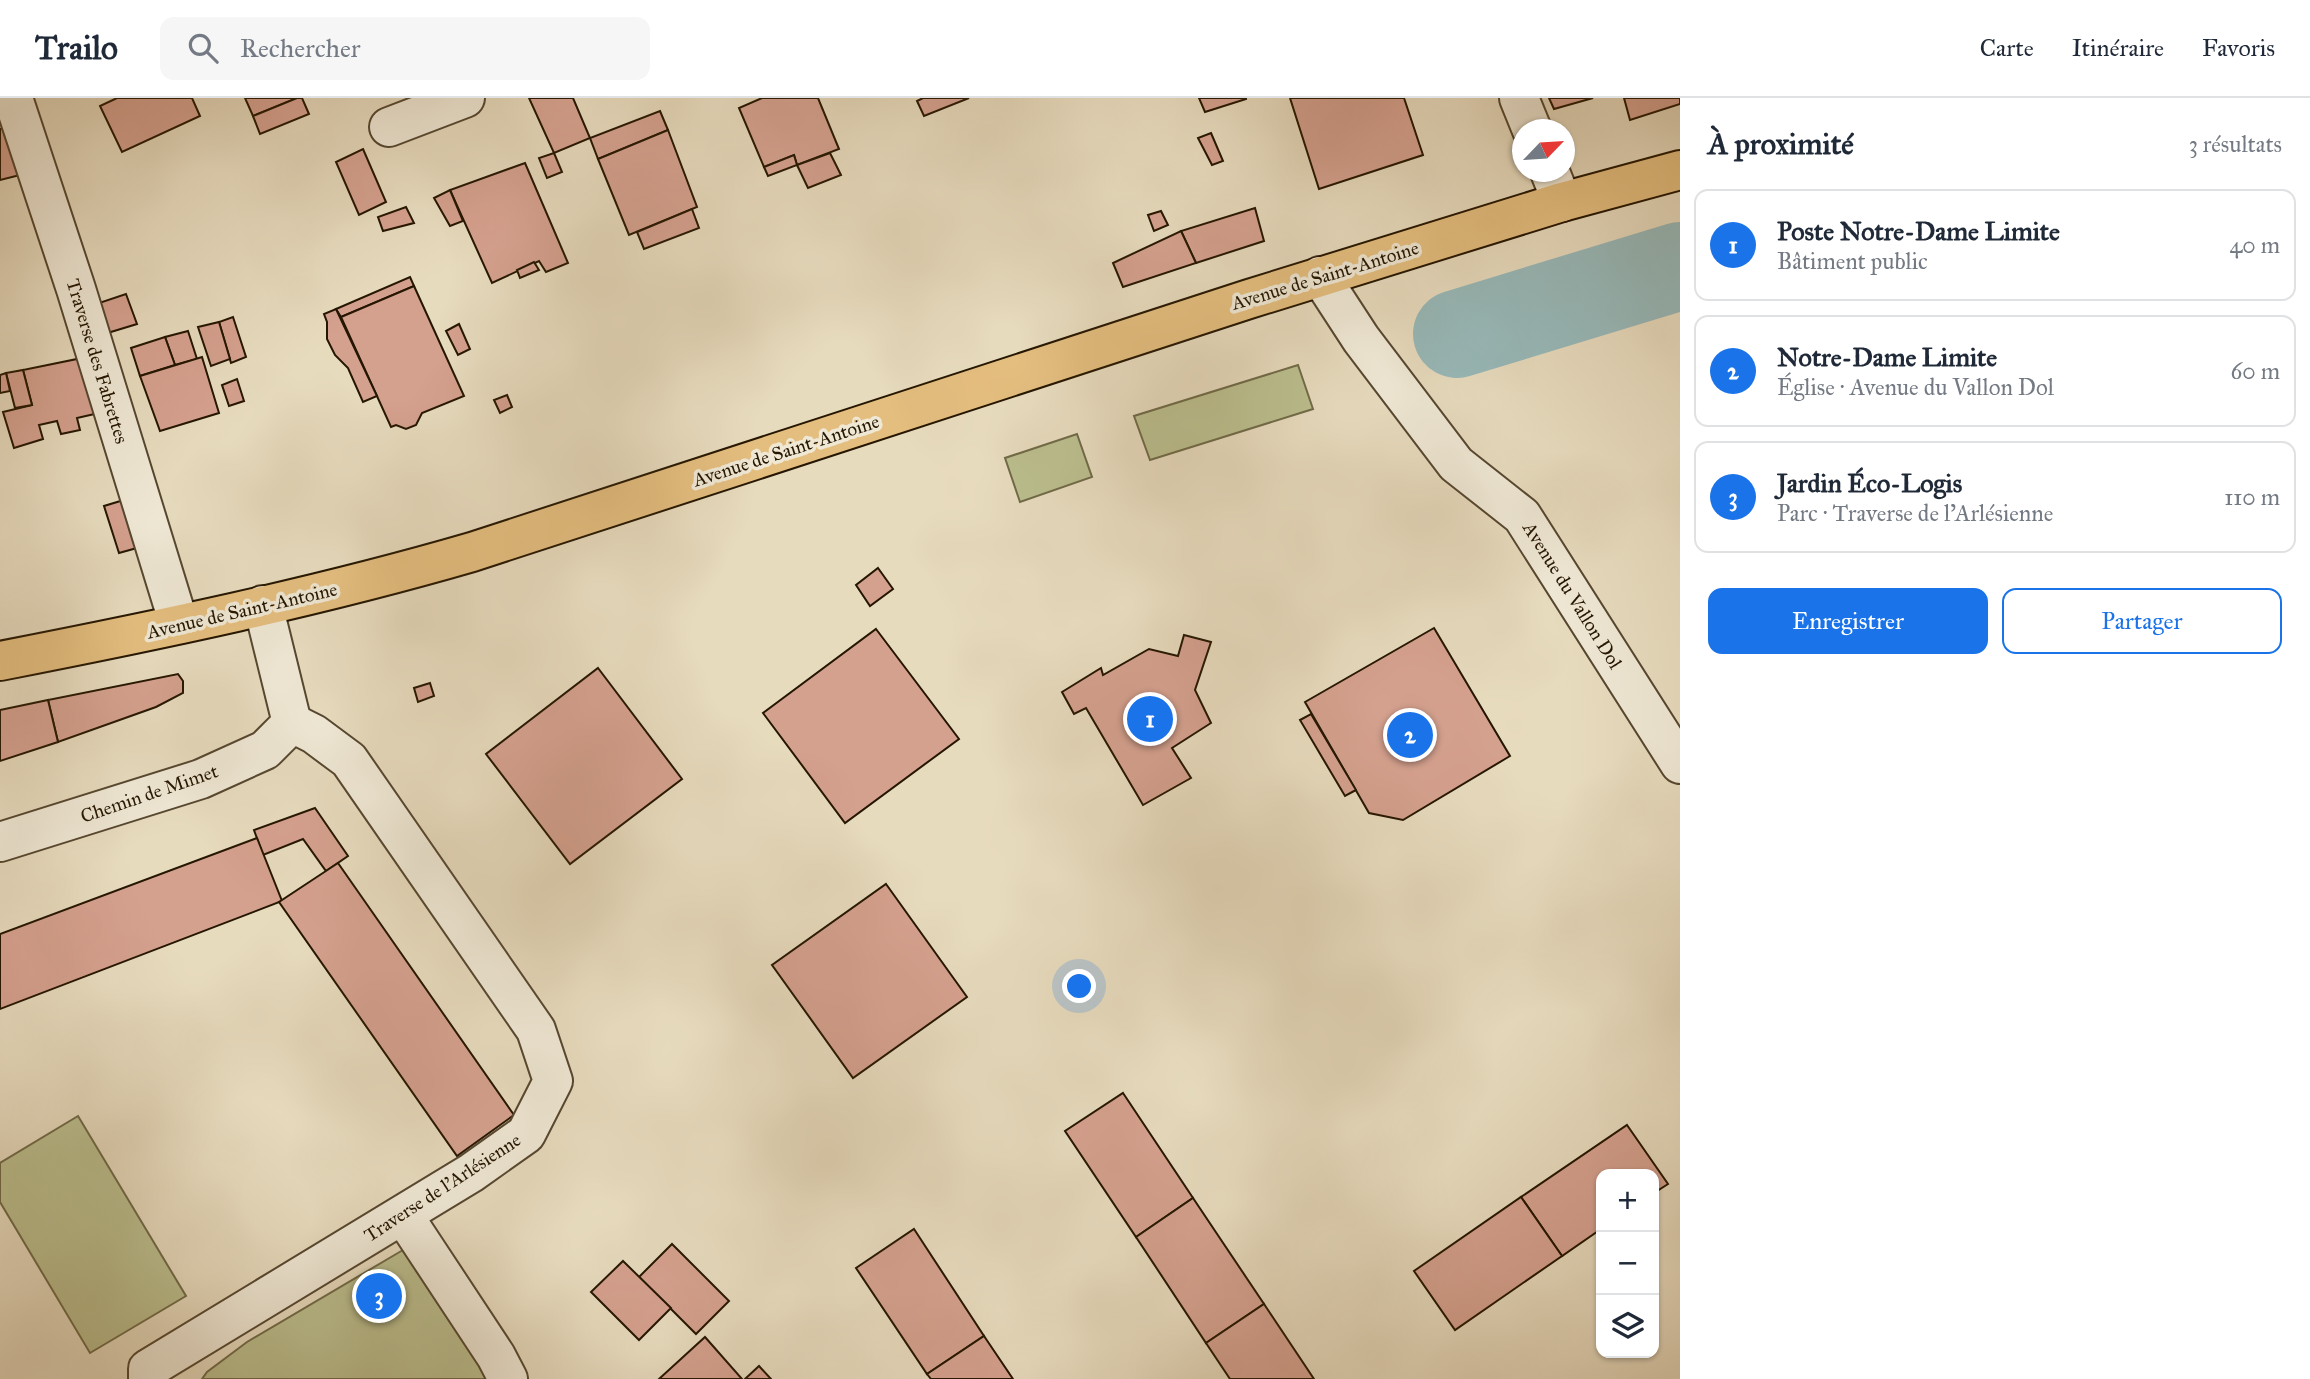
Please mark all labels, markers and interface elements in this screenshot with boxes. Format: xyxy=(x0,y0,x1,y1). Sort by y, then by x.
search box xyxy=(160,17,650,80)
text: Trailo xyxy=(35,28,118,68)
icon: search xyxy=(184,29,222,67)
text: Rechercher xyxy=(240,32,361,64)
text: Carte xyxy=(1980,33,2034,63)
text: Itinéraire xyxy=(2072,33,2164,63)
text: Favoris xyxy=(2202,33,2275,63)
north arrow xyxy=(1512,119,1575,182)
text: À proximité xyxy=(1708,126,1854,162)
text: 3 résultats xyxy=(2189,130,2282,158)
text: Poste Notre-Dame Limite xyxy=(1777,215,2060,247)
text: 1 xyxy=(1728,231,1738,259)
text: 40 m xyxy=(2230,231,2280,259)
street label: Avenue de Saint-Antoine xyxy=(1228,236,1422,315)
text: Bâtiment public xyxy=(1777,247,1928,275)
street label: Traverse des Fabrettes xyxy=(61,276,134,446)
text: Notre-Dame Limite xyxy=(1777,341,1997,373)
text: 2 xyxy=(1727,357,1739,385)
text: 60 m xyxy=(2231,357,2280,385)
text: Église · Avenue du Vallon Dol xyxy=(1777,373,2054,401)
street label: Avenue de Saint-Antoine xyxy=(689,409,882,492)
text: Jardin Éco-Logis xyxy=(1777,467,1962,499)
text: 3 xyxy=(1728,483,1738,511)
text: 110 m xyxy=(2224,483,2280,511)
text: Parc · Traverse de l'Arlésienne xyxy=(1777,499,2053,527)
street label: Avenue du Vallon Dol xyxy=(1518,517,1627,674)
street label: Avenue de Saint-Antoine xyxy=(144,577,340,644)
button: Enregistrer xyxy=(1708,588,1988,654)
button: Partager xyxy=(2002,588,2282,654)
pin: 1 xyxy=(1127,693,1173,745)
pin: 2 xyxy=(1387,709,1433,761)
street label: Chemin de Mimet xyxy=(77,759,221,828)
your location xyxy=(1062,969,1096,1003)
street label: Traverse de l'Arlésienne xyxy=(360,1128,525,1247)
map controls xyxy=(1596,1169,1659,1358)
button: + xyxy=(1596,1169,1659,1232)
button: − xyxy=(1596,1232,1659,1295)
pin: 3 xyxy=(356,1270,402,1322)
button: layers xyxy=(1596,1295,1659,1358)

